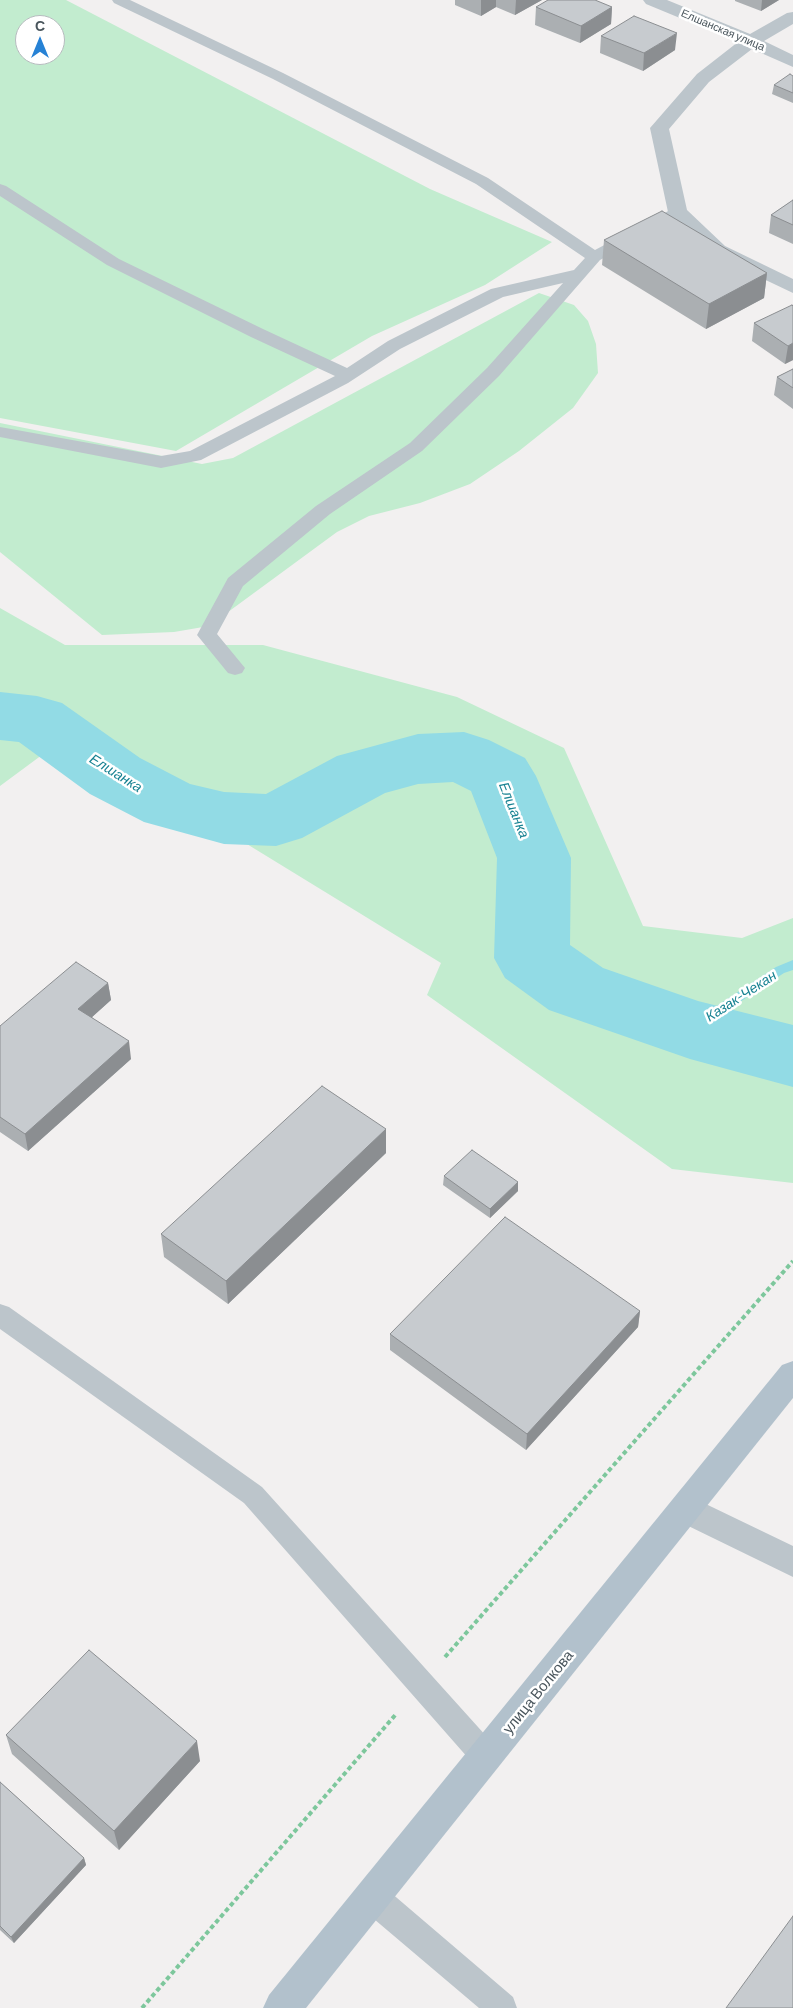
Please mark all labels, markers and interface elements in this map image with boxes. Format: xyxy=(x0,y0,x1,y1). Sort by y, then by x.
street label: Елшанская улица xyxy=(679,6,767,54)
north arrow xyxy=(15,15,65,65)
text: С xyxy=(35,17,45,34)
water label: Елшанка xyxy=(87,750,145,796)
water label: Елшанка xyxy=(495,780,533,840)
water label: Казак-Чекан xyxy=(702,967,780,1025)
street label: улица Волкова xyxy=(499,1647,577,1737)

